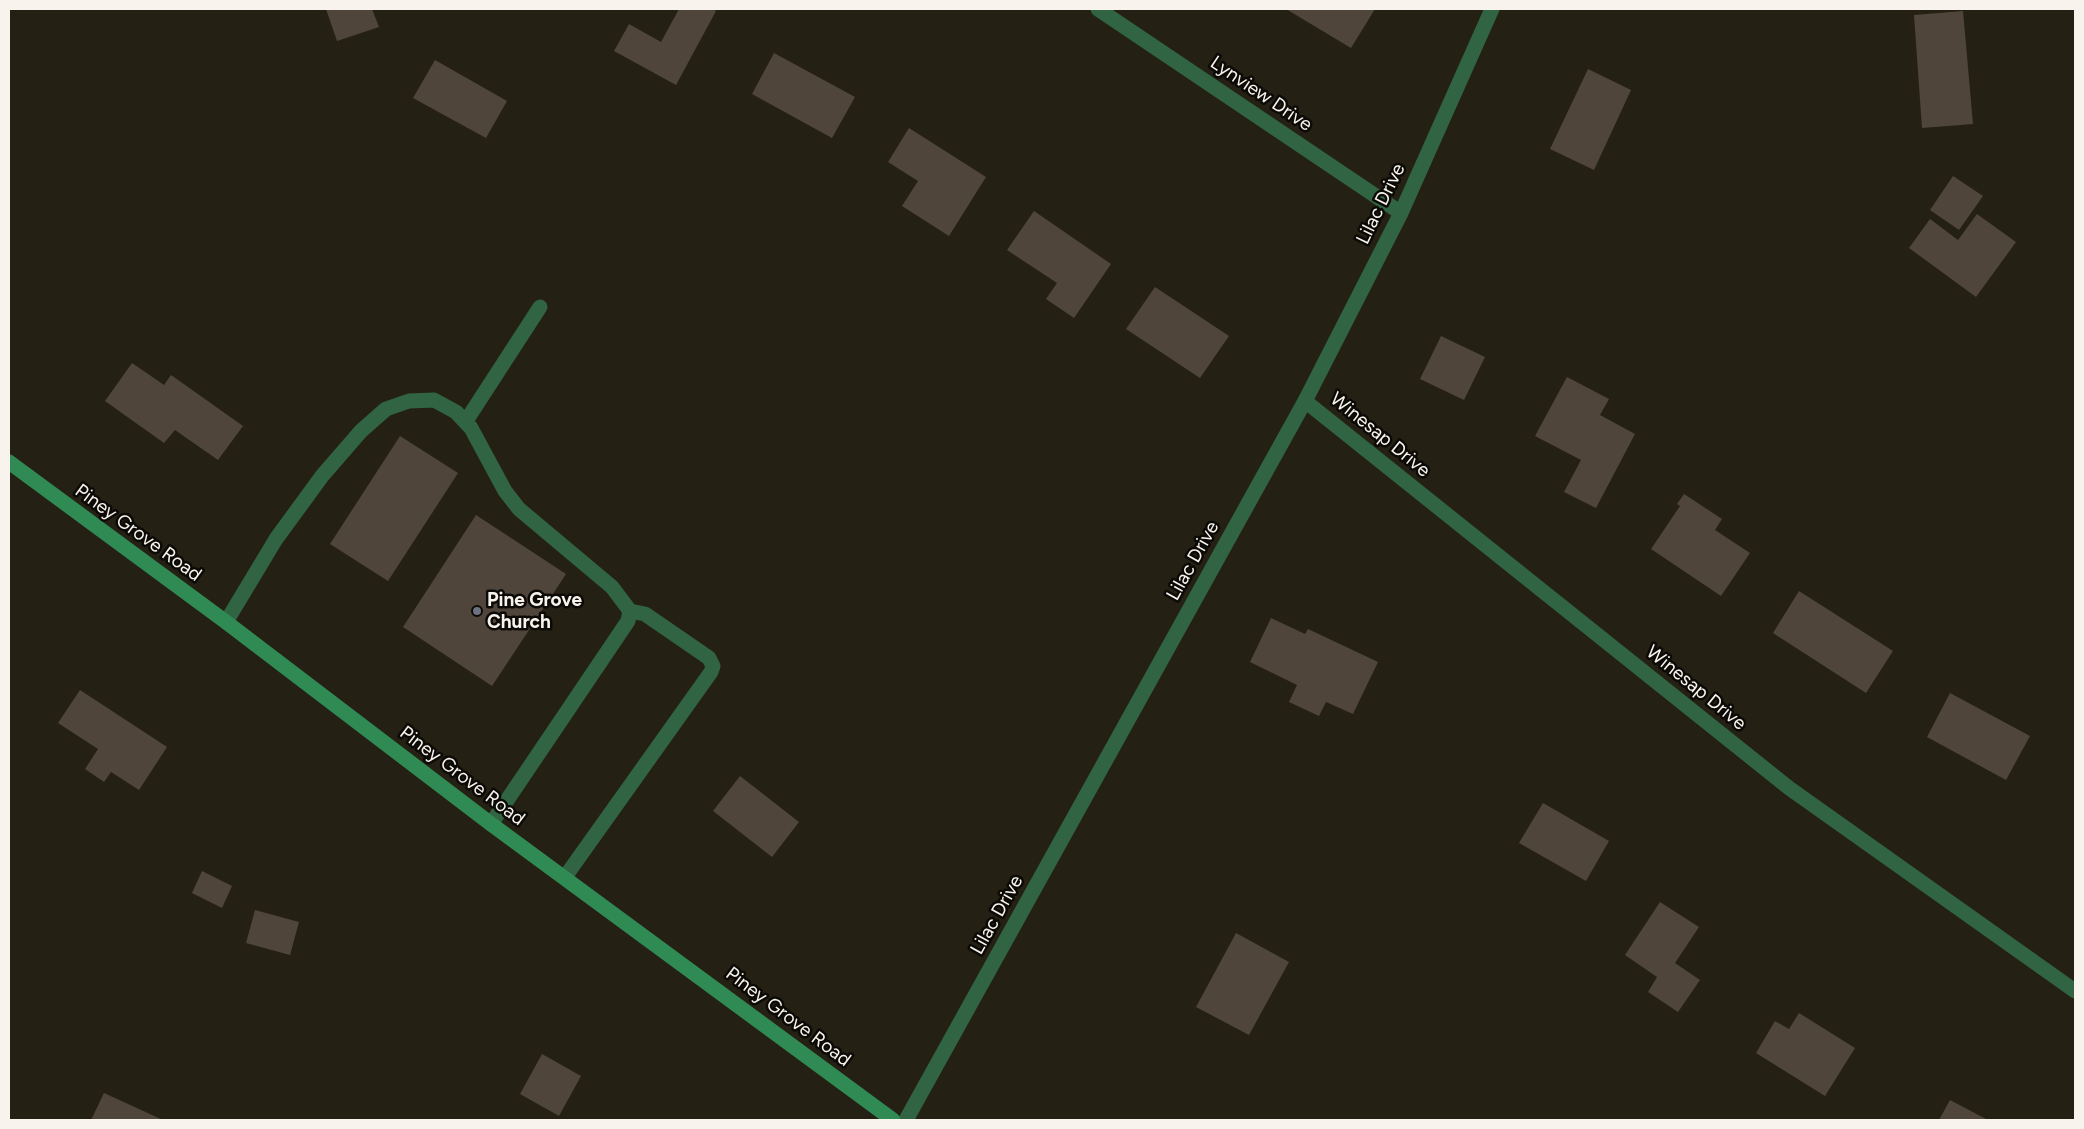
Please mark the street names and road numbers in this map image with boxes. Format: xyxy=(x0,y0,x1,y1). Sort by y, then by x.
street label: Lynview Drive xyxy=(1206,52,1316,136)
street label: Lilac Drive xyxy=(1352,160,1410,248)
street label: Winesap Drive xyxy=(1325,388,1435,482)
street label: Piney Grove Road xyxy=(70,479,206,587)
street label: Lilac Drive xyxy=(1162,517,1224,605)
street label: Winesap Drive xyxy=(1641,641,1751,735)
street label: Piney Grove Road xyxy=(395,721,529,831)
street label: Lilac Drive xyxy=(966,871,1028,959)
street label: Piney Grove Road xyxy=(721,962,855,1072)

